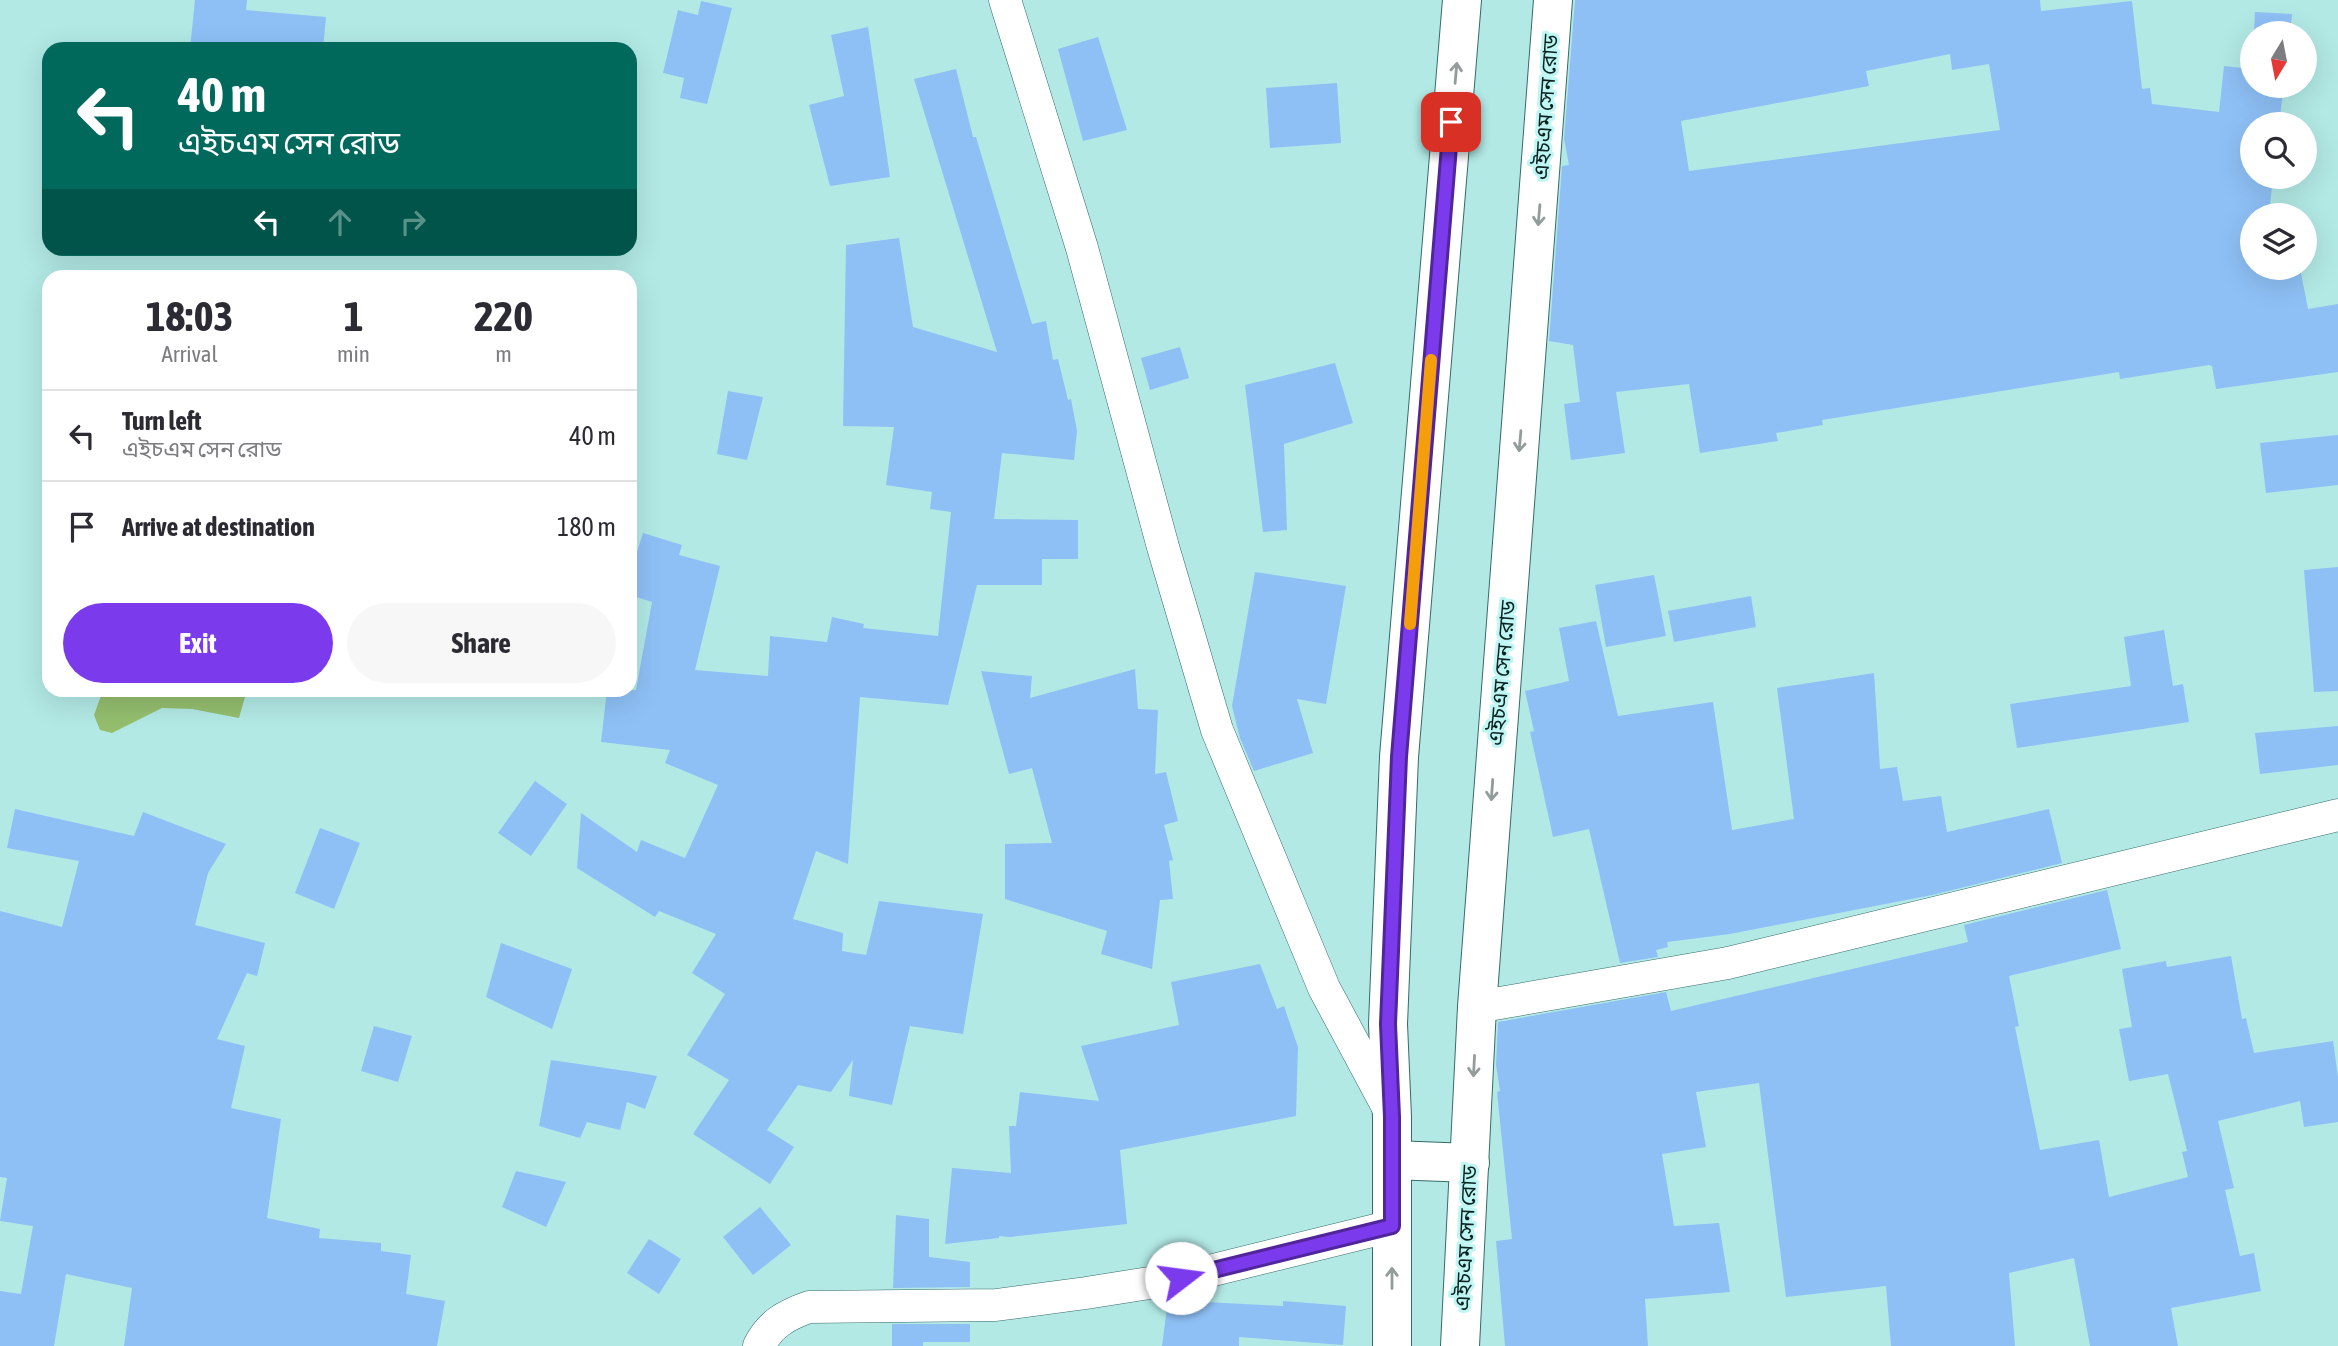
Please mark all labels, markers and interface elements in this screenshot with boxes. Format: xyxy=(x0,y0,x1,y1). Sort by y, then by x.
north arrow xyxy=(2240,21,2317,98)
map controls xyxy=(2240,21,2317,280)
street label: এইচএম সেন রোড xyxy=(1528,32,1562,180)
one-way arrow xyxy=(1449,62,1462,85)
text: 40 m xyxy=(178,66,266,122)
icon: left xyxy=(63,70,154,161)
pin xyxy=(1421,92,1481,152)
icon: arrive xyxy=(1432,103,1470,141)
button: search xyxy=(2240,112,2317,189)
text: এইচএম সেন রোড xyxy=(178,124,400,161)
icon: left xyxy=(248,203,286,241)
icon: ahead xyxy=(321,203,359,241)
icon: right xyxy=(394,203,432,241)
one-way arrow xyxy=(1532,203,1545,226)
button: layers xyxy=(2240,203,2317,280)
text: 18:03 xyxy=(146,292,233,340)
text: 1 xyxy=(344,292,363,340)
text: 220 xyxy=(474,292,533,340)
text: Arrival xyxy=(161,341,218,367)
text: min xyxy=(337,341,370,367)
text: m xyxy=(495,341,512,367)
text: Turn left xyxy=(122,406,202,436)
icon: left xyxy=(63,417,101,455)
text: 40 m xyxy=(569,421,616,451)
one-way arrow xyxy=(1513,430,1526,452)
text: এইচএম সেন রোড xyxy=(122,436,282,462)
icon: arrive xyxy=(63,508,101,546)
text: Arrive at destination xyxy=(122,512,315,542)
text: 180 m xyxy=(557,512,616,542)
street label: এইচএম সেন রোড xyxy=(1483,598,1519,747)
button: Exit xyxy=(63,603,333,683)
button: Share xyxy=(347,603,616,683)
one-way arrow xyxy=(1485,779,1498,801)
one-way arrow xyxy=(1468,1055,1481,1078)
street label: এইচএম সেন রোড xyxy=(1449,1163,1481,1311)
position arrow xyxy=(1144,1241,1218,1315)
one-way arrow xyxy=(1385,1267,1399,1290)

